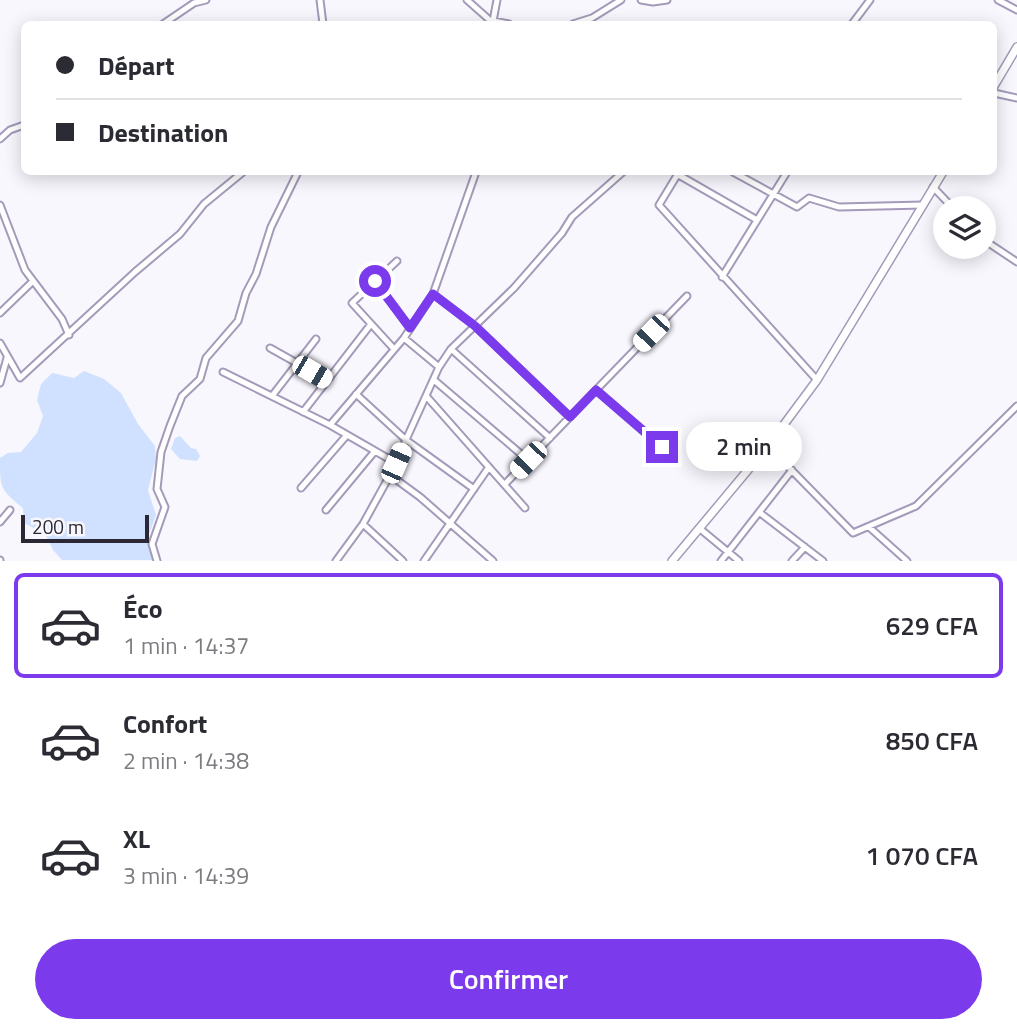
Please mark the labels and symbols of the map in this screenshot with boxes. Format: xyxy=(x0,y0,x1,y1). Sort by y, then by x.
route start xyxy=(359,265,391,297)
car xyxy=(629,311,674,355)
car xyxy=(289,352,336,392)
callout: 2 min xyxy=(686,422,802,472)
route end xyxy=(646,431,678,463)
car xyxy=(506,438,551,482)
car xyxy=(378,440,415,486)
scale bar xyxy=(21,512,149,543)

